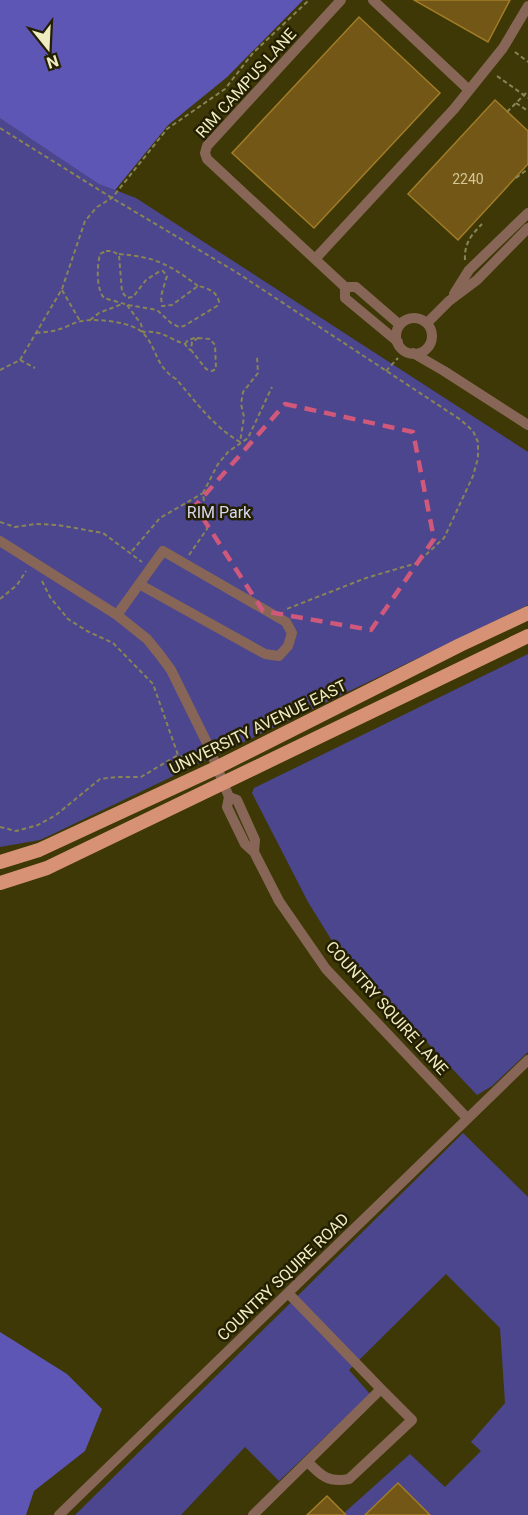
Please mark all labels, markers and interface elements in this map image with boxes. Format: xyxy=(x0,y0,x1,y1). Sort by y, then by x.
north arrow xyxy=(18,18,78,78)
street label: RIM CAMPUS LANE xyxy=(192,24,300,142)
text: N xyxy=(44,51,61,73)
house number: 2240 xyxy=(452,171,484,187)
park label: RIM Park xyxy=(187,503,252,522)
street label: UNIVERSITY AVENUE EAST xyxy=(166,676,350,778)
street label: COUNTRY SQUIRE LANE xyxy=(322,937,452,1079)
street label: COUNTRY SQUIRE ROAD xyxy=(213,1209,353,1345)

